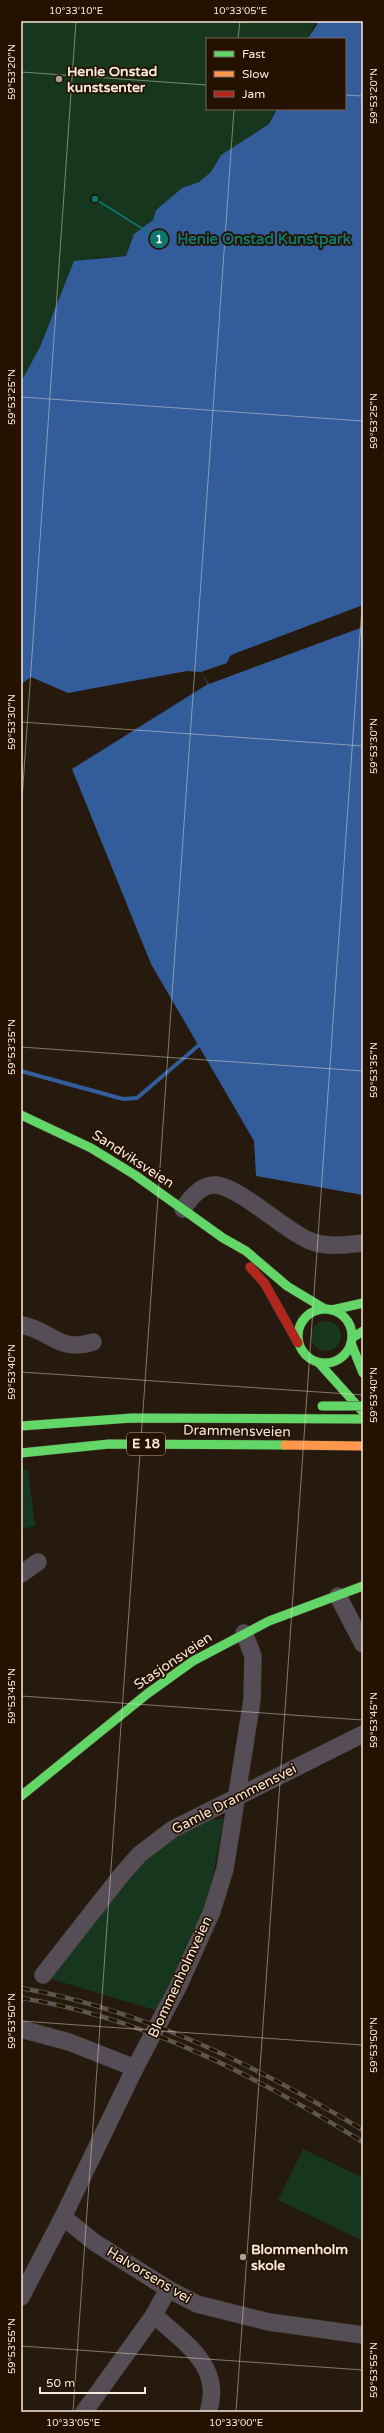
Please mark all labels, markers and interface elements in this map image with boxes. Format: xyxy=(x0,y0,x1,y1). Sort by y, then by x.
text: 10°33'10"E xyxy=(49,5,103,17)
text: 10°33'05"E xyxy=(213,5,267,17)
legend xyxy=(206,38,346,110)
text: 59°53'20"N xyxy=(6,44,18,100)
text: Fast xyxy=(242,47,266,61)
place label: Henie Onstad kunstsenter xyxy=(67,63,158,96)
text: Slow xyxy=(242,67,269,81)
text: 59°53'20"N xyxy=(368,68,380,124)
marker: Henie Onstad kunstsenter xyxy=(54,74,64,84)
text: Jam xyxy=(242,87,265,101)
callout: Henie Onstad Kunstpark xyxy=(149,226,359,253)
text: Henie Onstad Kunstpark xyxy=(177,230,351,249)
text: 1 xyxy=(155,232,163,246)
text: 59°53'25"N xyxy=(6,369,18,425)
text: 59°53'25"N xyxy=(368,393,380,449)
text: 59°53'30"N xyxy=(6,694,18,750)
text: 59°53'30"N xyxy=(368,718,380,774)
text: 59°53'35"N xyxy=(6,1019,18,1075)
text: 59°53'35"N xyxy=(368,1042,380,1098)
street label: Sandviksveien xyxy=(89,1126,177,1192)
text: 59°53'40"N xyxy=(6,1344,18,1400)
text: 59°53'40"N xyxy=(368,1367,380,1423)
street label: Drammensveien xyxy=(183,1422,291,1440)
road number: E 18 xyxy=(127,1433,165,1455)
street label: Stasjonsveien xyxy=(131,1629,215,1693)
text: 59°53'45"N xyxy=(6,1668,18,1724)
text: 59°53'45"N xyxy=(368,1692,380,1748)
street label: Gamle Drammensvei xyxy=(169,1760,299,1838)
street label: Blommenholmveien xyxy=(144,1914,216,2040)
text: 59°53'50"N xyxy=(6,1993,18,2049)
text: 59°53'50"N xyxy=(368,2017,380,2073)
place label: Blommenholm skole xyxy=(251,2241,348,2274)
street label: Halvorsens vei xyxy=(104,2243,194,2307)
marker: Blommenholm skole xyxy=(238,2252,248,2262)
text: 59°53'55"N xyxy=(6,2318,18,2374)
text: 59°53'55"N xyxy=(368,2342,380,2398)
scale bar xyxy=(40,2369,145,2395)
text: 50 m xyxy=(46,2376,75,2390)
text: 10°33'05"E xyxy=(46,2417,100,2429)
text: 10°33'00"E xyxy=(209,2417,263,2429)

